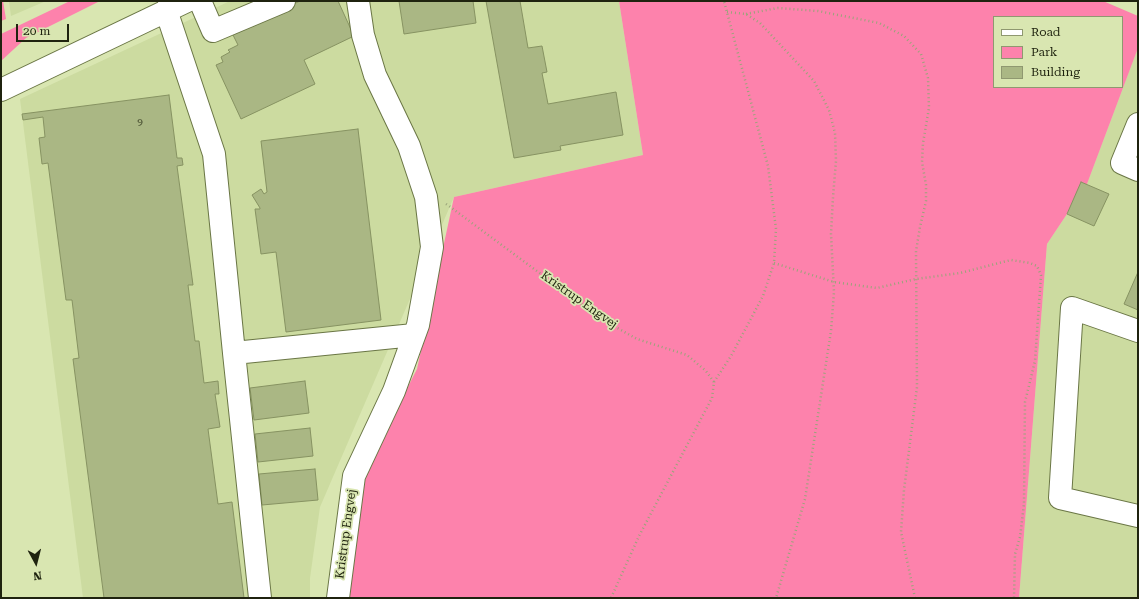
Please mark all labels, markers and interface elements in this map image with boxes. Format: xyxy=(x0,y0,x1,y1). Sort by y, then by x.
scale bar xyxy=(18,16,71,42)
legend xyxy=(993,16,1123,88)
text: 20 m xyxy=(23,24,50,38)
text: Road xyxy=(1031,25,1060,39)
text: Park xyxy=(1031,45,1057,59)
text: Building xyxy=(1031,65,1080,79)
house number: 9 xyxy=(137,116,143,128)
street label: Kristrup Engvej xyxy=(538,268,620,332)
street label: Kristrup Engvej xyxy=(333,488,359,580)
north arrow xyxy=(16,543,56,583)
text: N xyxy=(33,568,43,582)

